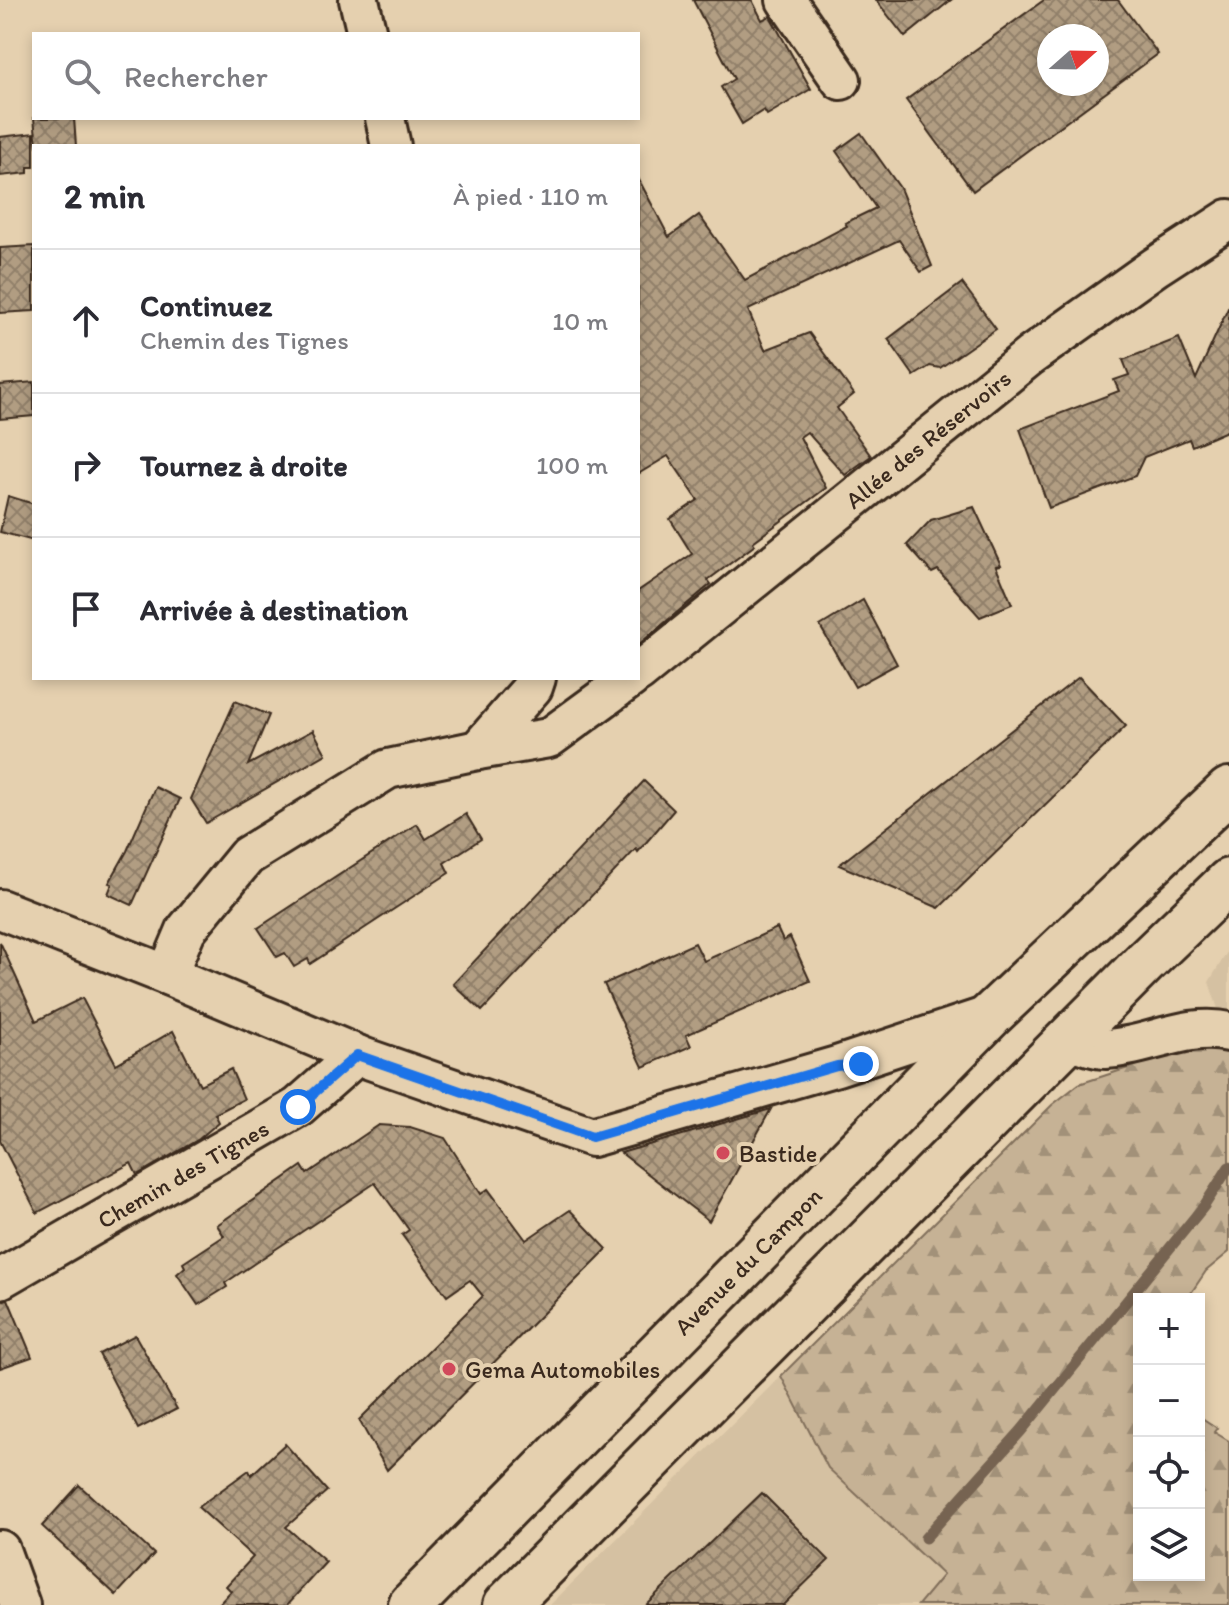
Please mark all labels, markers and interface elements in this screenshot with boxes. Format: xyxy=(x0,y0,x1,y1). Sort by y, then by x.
north arrow xyxy=(1037,24,1109,96)
search box xyxy=(32,32,640,120)
icon: search xyxy=(60,54,104,98)
text: Rechercher xyxy=(124,58,268,95)
text: 2 min xyxy=(64,176,145,217)
text: À pied · 110 m xyxy=(453,180,608,212)
text: Continuez xyxy=(140,287,272,324)
icon: ahead xyxy=(64,299,108,343)
text: 10 m xyxy=(552,305,608,337)
text: Chemin des Tignes xyxy=(140,324,349,356)
street label: Allée des Réservoirs xyxy=(839,363,1017,515)
icon: right xyxy=(64,443,108,487)
text: Tournez à droite xyxy=(140,447,348,484)
text: 100 m xyxy=(536,449,608,481)
icon: arrive xyxy=(64,587,108,631)
text: Arrivée à destination xyxy=(140,591,408,628)
route end xyxy=(843,1046,879,1082)
route start xyxy=(280,1089,316,1125)
street label: Chemin des Tignes xyxy=(92,1113,274,1235)
place label: Bastide xyxy=(739,1139,817,1168)
marker: Bastide xyxy=(714,1144,732,1162)
street label: Avenue du Campon xyxy=(668,1181,828,1341)
map controls xyxy=(1133,1293,1205,1581)
button: + xyxy=(1133,1293,1205,1365)
place label: Gema Automobiles xyxy=(465,1355,660,1384)
marker: Gema Automobiles xyxy=(440,1360,458,1378)
button: − xyxy=(1133,1365,1205,1437)
button: locate xyxy=(1133,1437,1205,1509)
button: layers xyxy=(1133,1509,1205,1581)

